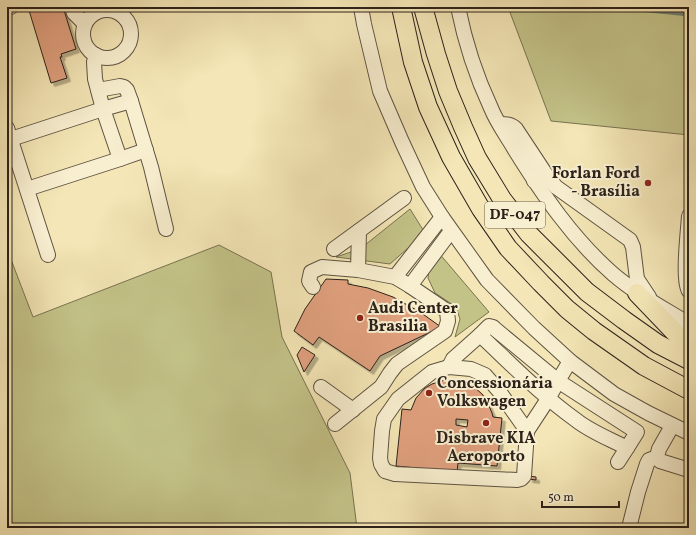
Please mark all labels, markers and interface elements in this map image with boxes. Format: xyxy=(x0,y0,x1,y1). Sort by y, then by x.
place label: Forlan Ford - Brasília xyxy=(552,163,640,203)
marker: Forlan Ford - Brasília xyxy=(643,178,653,188)
road number: DF-047 xyxy=(485,202,545,228)
place label: Audi Center Brasilia xyxy=(368,298,458,338)
marker: Audi Center Brasilia xyxy=(355,313,365,323)
place label: Concessionária Volkswagen xyxy=(437,373,553,413)
marker: Concessionária Volkswagen xyxy=(424,388,434,398)
marker: Disbrave KIA Aeroporto xyxy=(481,418,491,428)
place label: Disbrave KIA Aeroporto xyxy=(436,428,536,468)
scale bar xyxy=(542,483,619,509)
text: 50 m xyxy=(548,490,574,506)

